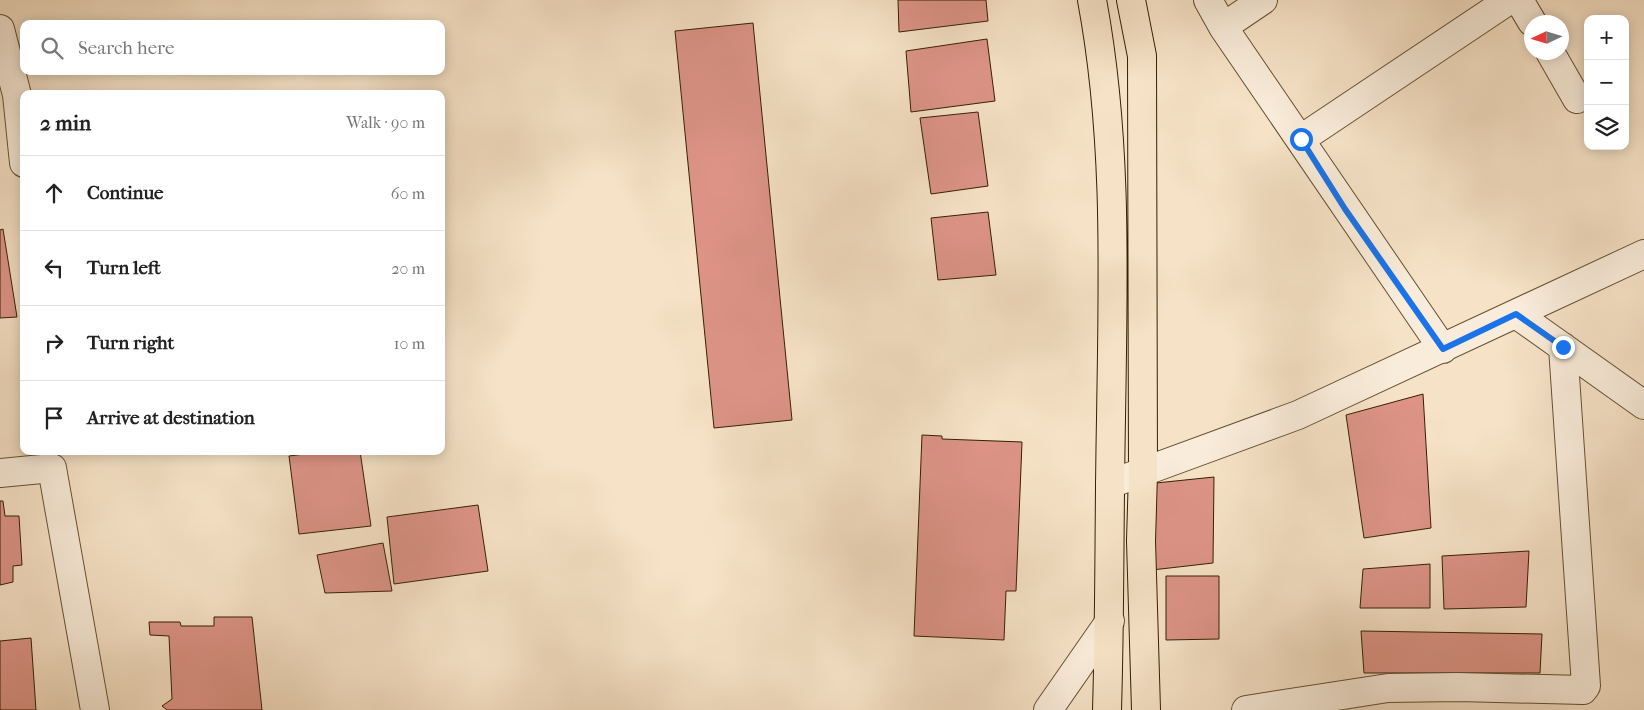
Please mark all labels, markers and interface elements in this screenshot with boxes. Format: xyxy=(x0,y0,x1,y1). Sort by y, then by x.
north arrow xyxy=(1524,15,1569,60)
map controls xyxy=(1584,15,1629,150)
button: + xyxy=(1584,15,1629,60)
search box xyxy=(20,20,445,75)
icon: search xyxy=(38,34,66,62)
text: Search here xyxy=(78,37,174,59)
button: − xyxy=(1584,60,1629,105)
button: layers xyxy=(1584,105,1629,150)
text: 2 min xyxy=(40,111,91,135)
text: Walk · 90 m xyxy=(346,113,425,132)
route start xyxy=(1290,128,1313,151)
icon: ahead xyxy=(40,179,68,207)
text: Continue xyxy=(87,182,163,204)
text: 60 m xyxy=(391,184,425,203)
icon: left xyxy=(40,254,68,282)
text: Turn left xyxy=(87,257,161,279)
text: 20 m xyxy=(391,259,425,278)
icon: right xyxy=(40,329,68,357)
text: Turn right xyxy=(87,332,174,354)
text: 10 m xyxy=(394,334,425,353)
route end xyxy=(1552,336,1575,359)
icon: arrive xyxy=(40,404,68,432)
text: Arrive at destination xyxy=(87,407,255,429)

